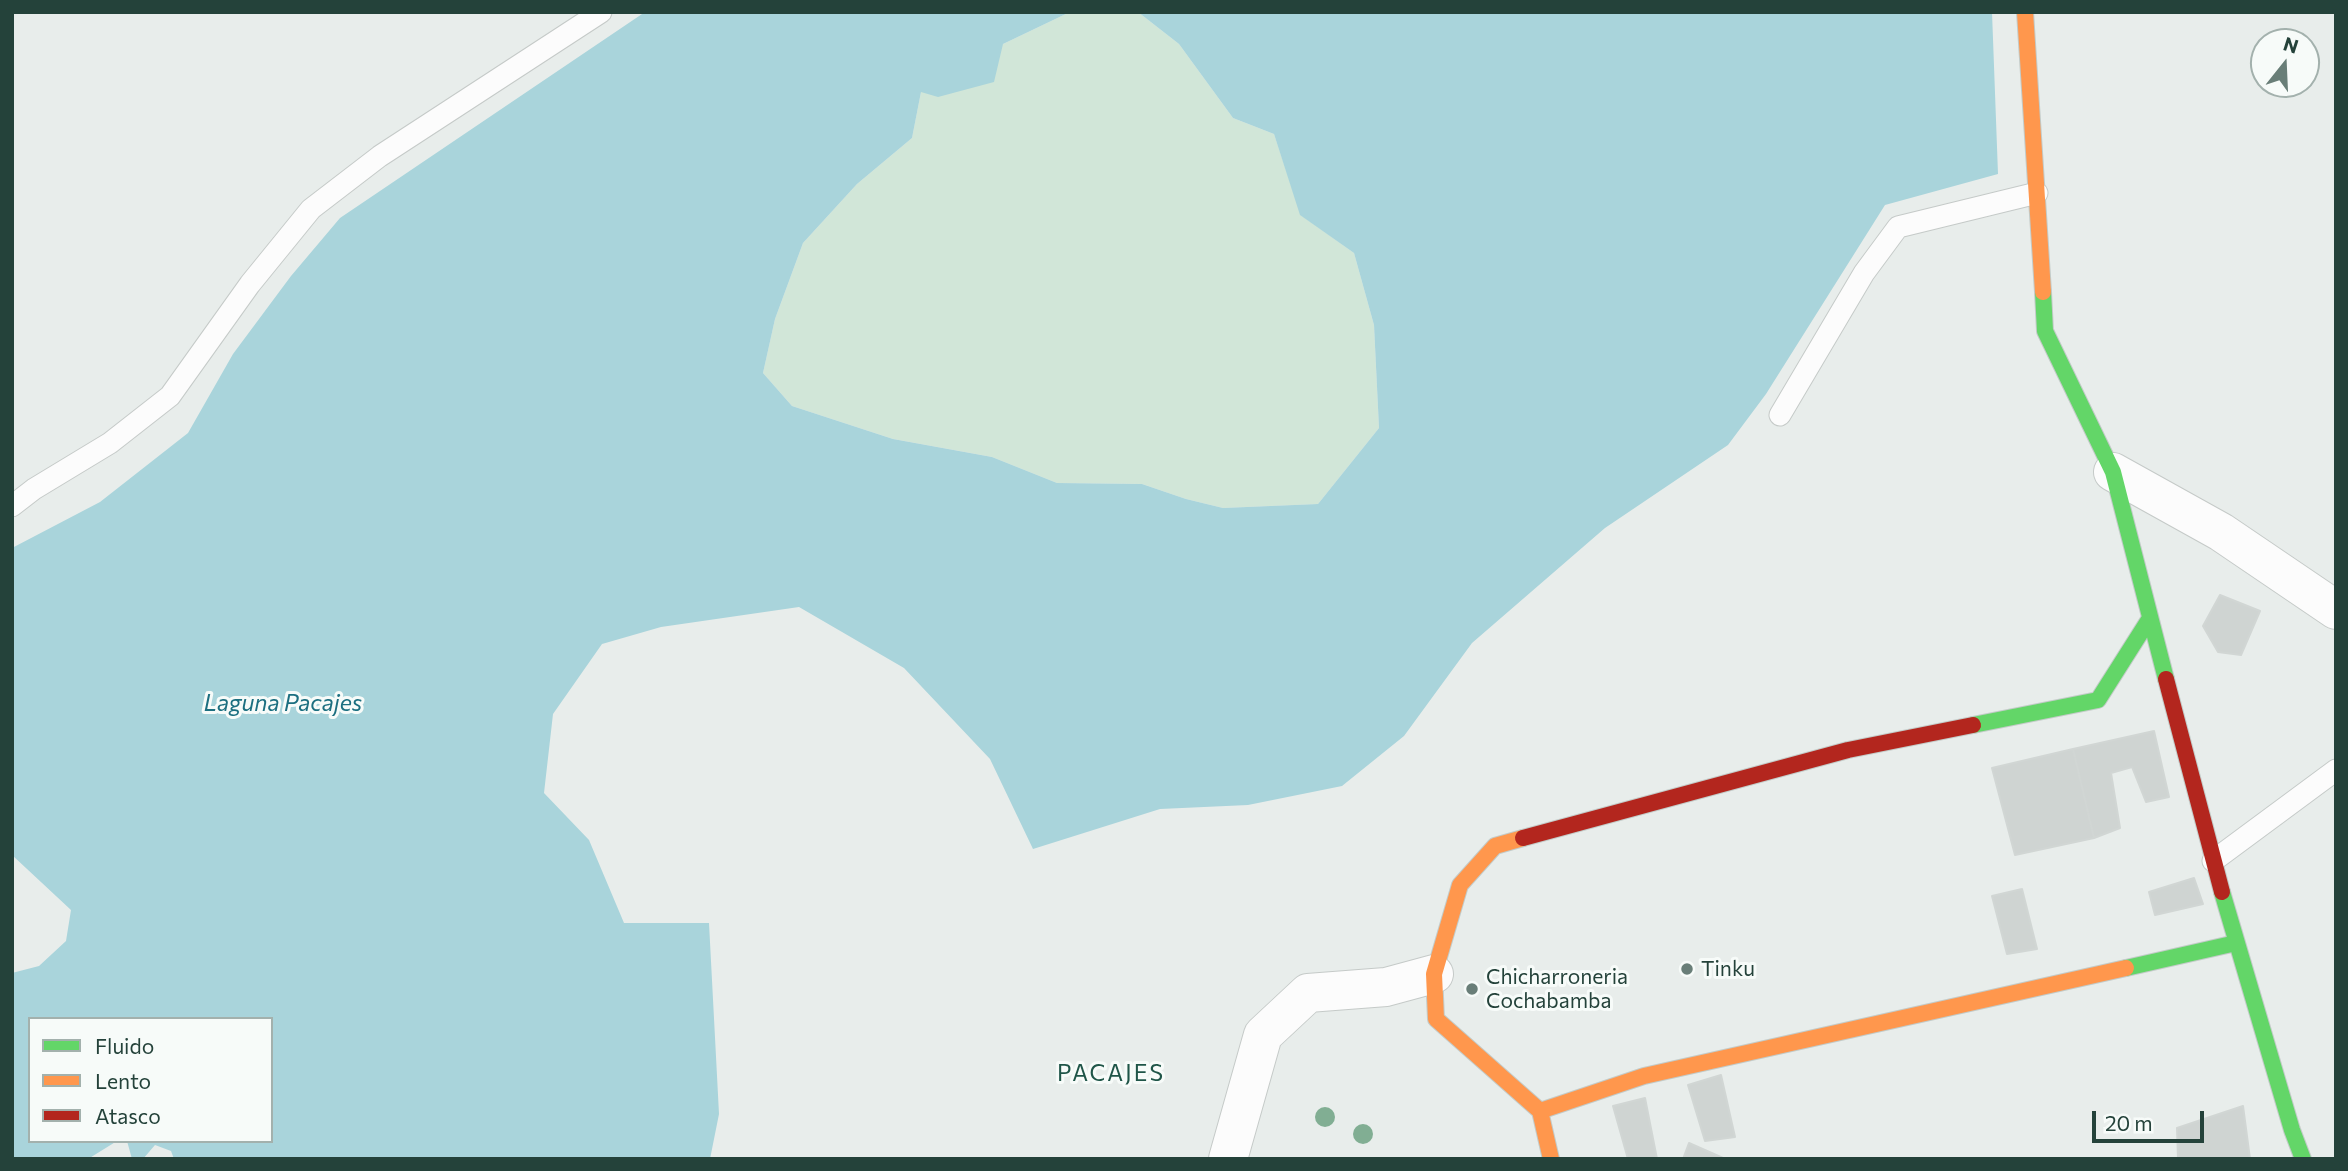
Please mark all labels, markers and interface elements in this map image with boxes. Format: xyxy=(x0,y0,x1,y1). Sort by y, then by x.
north arrow xyxy=(2250,28,2320,98)
text: N xyxy=(2281,31,2301,58)
water label: Laguna Pacajes xyxy=(204,689,362,717)
place label: Tinku xyxy=(1701,956,1755,982)
marker: Tinku xyxy=(1679,961,1695,977)
place label: Chicharroneria Cochabamba xyxy=(1486,964,1628,1014)
marker: Chicharroneria Cochabamba xyxy=(1464,981,1480,997)
legend xyxy=(28,1017,273,1143)
text: Fluido xyxy=(95,1033,154,1058)
district label: PACAJES xyxy=(1058,1059,1164,1087)
text: Lento xyxy=(95,1068,151,1093)
scale bar xyxy=(2096,1098,2208,1142)
text: Atasco xyxy=(95,1103,161,1128)
text: 20 m xyxy=(2105,1110,2153,1135)

